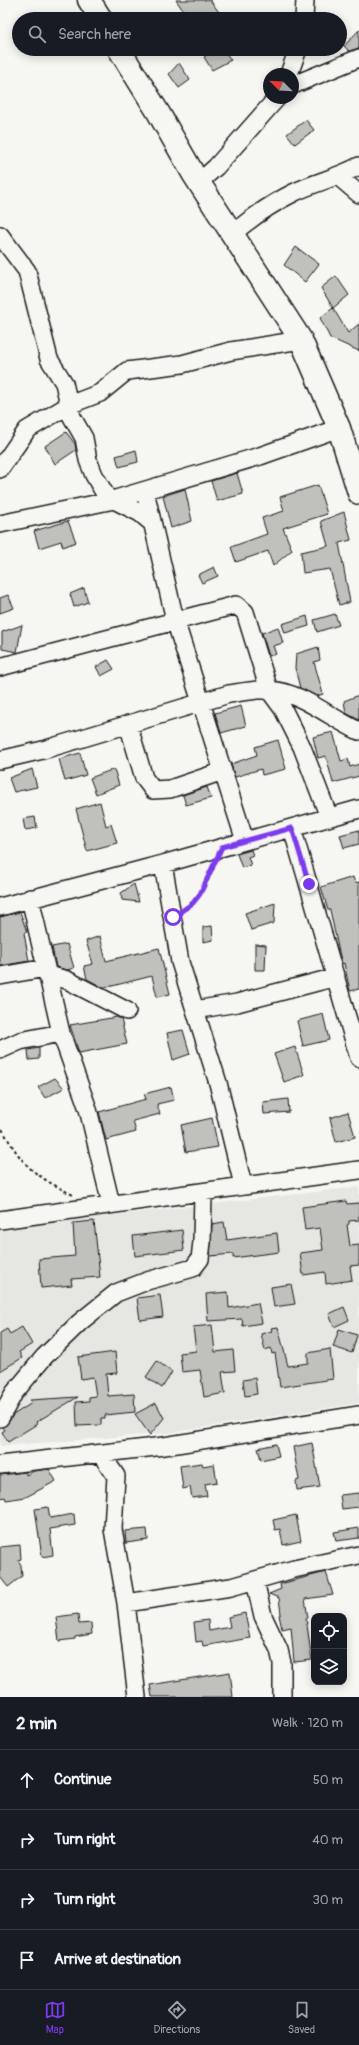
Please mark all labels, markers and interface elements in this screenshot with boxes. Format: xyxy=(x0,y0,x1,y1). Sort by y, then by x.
search box xyxy=(12,12,347,56)
icon: search xyxy=(26,23,48,45)
text: Search here xyxy=(58,25,131,44)
north arrow xyxy=(263,68,299,104)
route end xyxy=(300,875,318,893)
route start xyxy=(164,908,182,926)
map controls xyxy=(311,1613,347,1685)
button: locate xyxy=(311,1613,347,1649)
button: layers xyxy=(311,1649,347,1685)
text: 2 min xyxy=(16,1713,57,1734)
text: Walk · 120 m xyxy=(272,1715,343,1731)
icon: ahead xyxy=(16,1769,38,1791)
text: Continue xyxy=(54,1770,112,1789)
text: 50 m xyxy=(313,1772,343,1788)
icon: right xyxy=(16,1829,38,1851)
text: Turn right xyxy=(54,1830,115,1849)
text: 40 m xyxy=(312,1832,343,1848)
icon: right xyxy=(16,1889,38,1911)
text: Turn right xyxy=(54,1890,115,1909)
text: 30 m xyxy=(313,1892,343,1908)
icon: arrive xyxy=(16,1949,38,1971)
text: Arrive at destination xyxy=(54,1950,181,1969)
tab: Map xyxy=(44,1999,66,2036)
tab: Directions xyxy=(154,1999,200,2036)
tab: Saved xyxy=(288,1999,315,2036)

